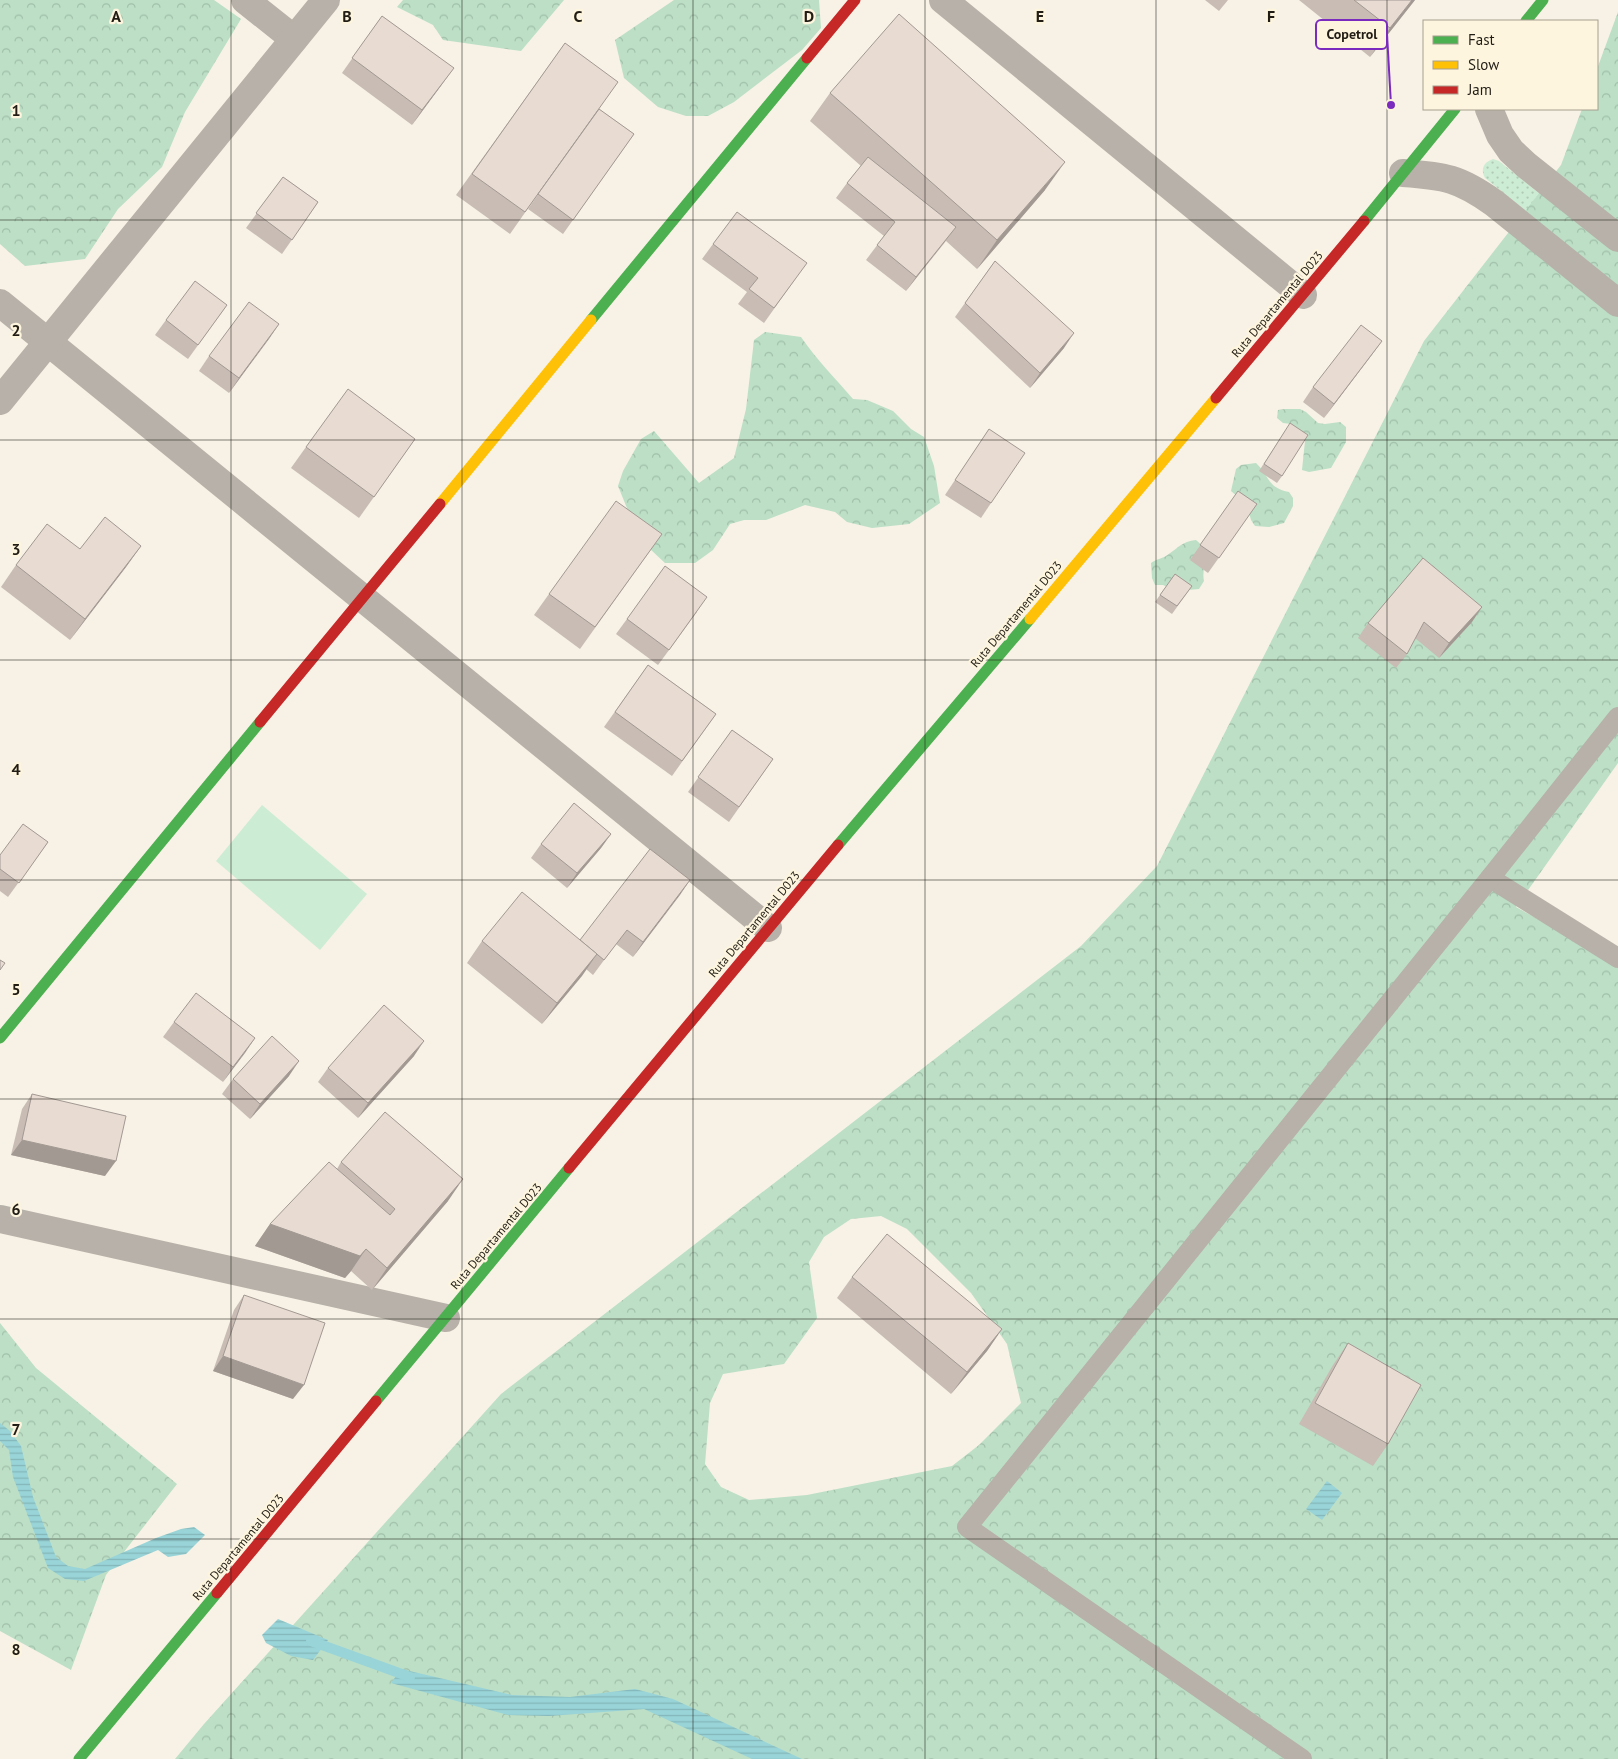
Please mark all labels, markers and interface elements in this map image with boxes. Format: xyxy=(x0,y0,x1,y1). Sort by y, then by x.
text: A xyxy=(111,6,121,26)
text: B xyxy=(342,6,352,26)
text: C xyxy=(574,6,583,26)
text: D xyxy=(804,6,814,26)
text: E xyxy=(1036,6,1044,26)
text: F xyxy=(1267,6,1275,26)
callout: Copetrol xyxy=(1316,20,1387,49)
legend xyxy=(1423,20,1598,110)
text: Copetrol xyxy=(1327,25,1378,43)
text: Fast xyxy=(1468,30,1495,49)
text: Slow xyxy=(1468,55,1499,74)
text: Jam xyxy=(1467,80,1492,99)
text: 1 xyxy=(11,100,21,120)
street label: Ruta Departamental D023 xyxy=(1228,248,1326,360)
text: 2 xyxy=(11,320,21,340)
text: 3 xyxy=(11,539,21,559)
street label: Ruta Departamental D023 xyxy=(967,558,1065,670)
text: 4 xyxy=(11,759,21,779)
street label: Ruta Departamental D023 xyxy=(705,868,803,980)
text: 5 xyxy=(11,979,21,999)
street label: Ruta Departamental D023 xyxy=(447,1180,545,1292)
text: 6 xyxy=(11,1199,21,1219)
text: 7 xyxy=(11,1419,21,1439)
street label: Ruta Departamental D023 xyxy=(189,1491,287,1603)
text: 8 xyxy=(11,1639,21,1659)

